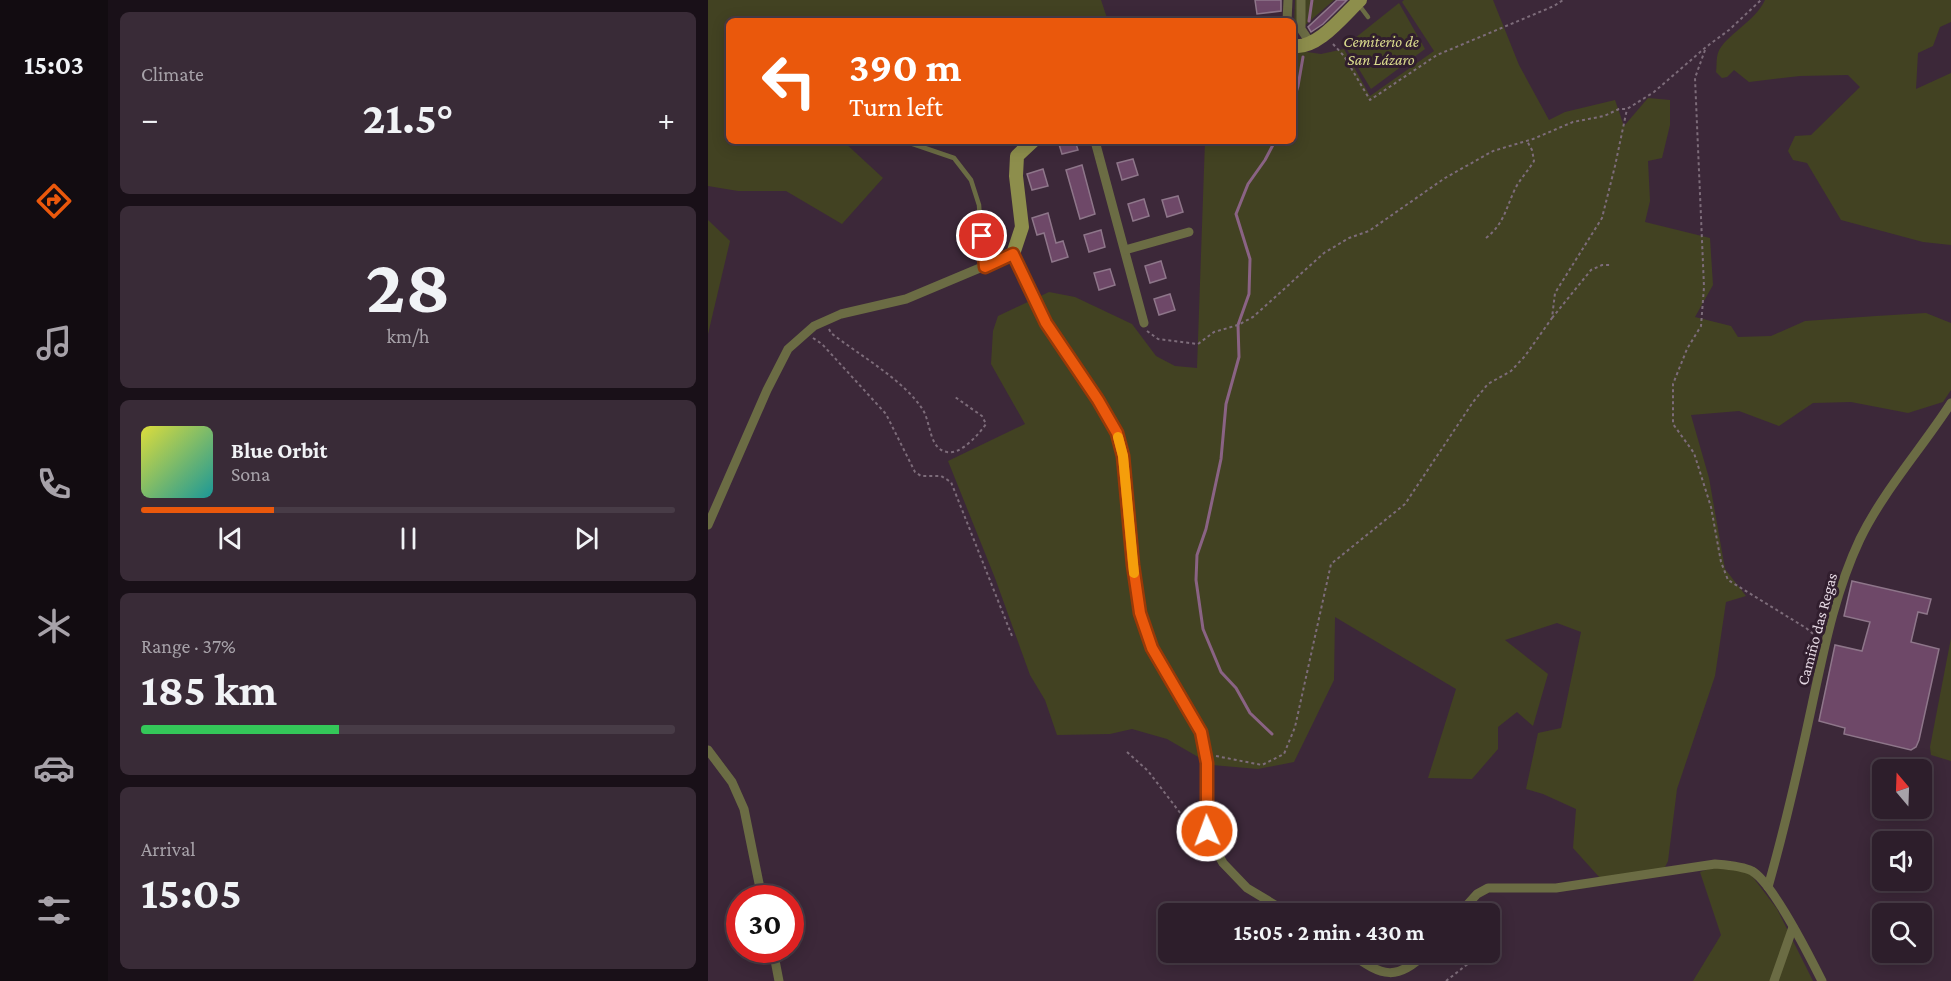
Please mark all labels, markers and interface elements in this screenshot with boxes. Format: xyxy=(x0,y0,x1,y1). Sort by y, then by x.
park label: Cemiterio de San Lázaro xyxy=(1343,33,1419,68)
icon: left xyxy=(750,42,828,120)
text: 390 m xyxy=(849,43,962,90)
text: 15:03 xyxy=(24,50,84,80)
text: Climate xyxy=(141,63,204,85)
text: Turn left xyxy=(849,92,943,122)
text: 21.5° xyxy=(363,93,453,143)
text: − xyxy=(141,100,158,137)
text: + xyxy=(658,100,675,137)
icon: directions xyxy=(33,180,75,222)
pin xyxy=(956,210,1007,261)
icon: arrive xyxy=(965,219,998,252)
text: 28 xyxy=(365,242,451,329)
icon: music xyxy=(33,322,75,364)
text: km/h xyxy=(386,325,430,347)
text: Blue Orbit xyxy=(231,438,327,463)
icon: phone xyxy=(33,463,75,505)
text: Sona xyxy=(231,463,270,485)
icon: previous xyxy=(214,522,247,555)
icon: pause xyxy=(392,522,425,555)
icon: next xyxy=(570,522,603,555)
street label: Camiño das Regas xyxy=(1794,571,1841,687)
icon: climate xyxy=(33,605,75,647)
text: Range · 37% xyxy=(141,635,236,657)
text: 185 km xyxy=(141,665,277,715)
icon: car xyxy=(33,747,75,789)
north arrow xyxy=(1872,759,1932,819)
map controls xyxy=(1872,759,1932,963)
position arrow xyxy=(1175,799,1239,863)
button: sound xyxy=(1872,831,1932,891)
text: Arrival xyxy=(141,838,195,860)
text: 15:05 xyxy=(141,868,242,918)
speed limit sign: 30 xyxy=(726,885,804,963)
icon: filters xyxy=(33,889,75,931)
button: search xyxy=(1872,903,1932,963)
text: 15:05 · 2 min · 430 m xyxy=(1234,920,1424,945)

